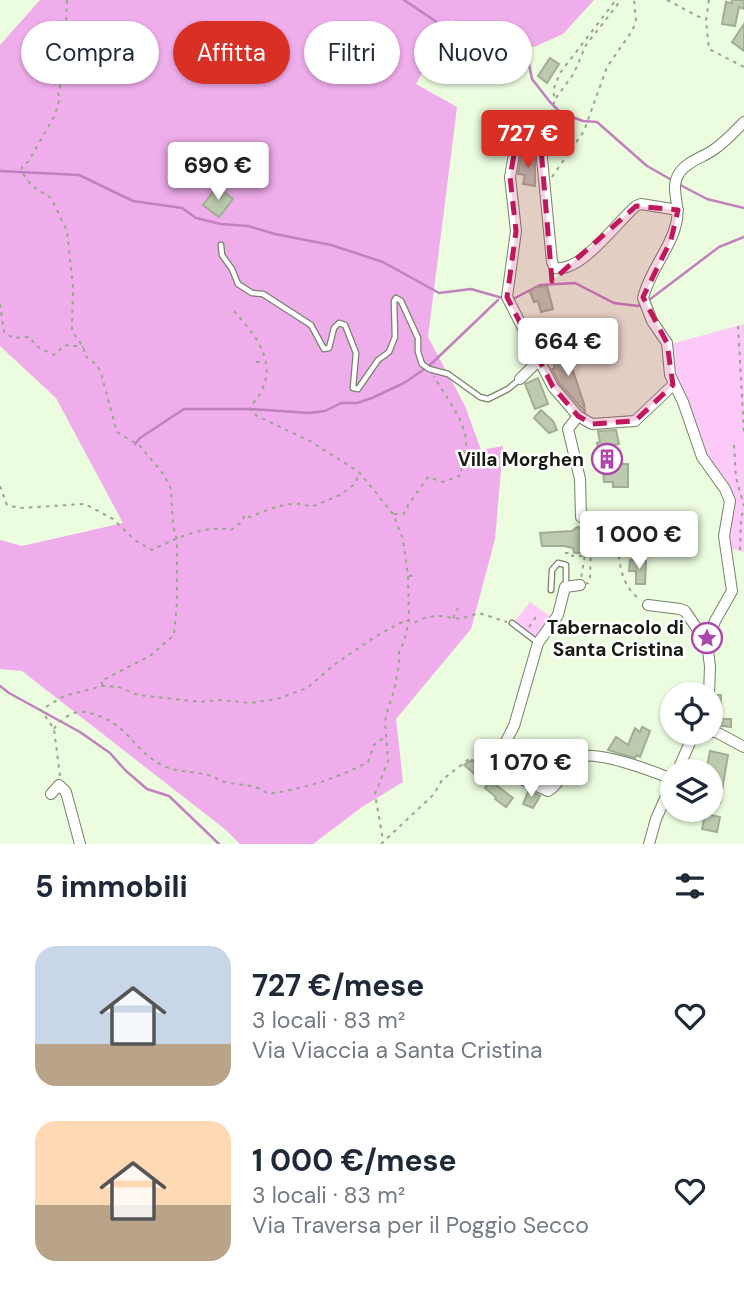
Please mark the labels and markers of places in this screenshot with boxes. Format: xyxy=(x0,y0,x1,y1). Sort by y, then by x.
pin: 727 € xyxy=(479,110,577,170)
pin: 690 € xyxy=(169,142,267,202)
pin: 664 € xyxy=(519,318,617,378)
building icon: Villa Morghen xyxy=(590,442,624,476)
place label: Villa Morghen xyxy=(457,447,584,472)
pin: 1 000 € xyxy=(574,512,704,571)
place label: Tabernacolo di Santa Cristina xyxy=(547,615,684,662)
place icon: Tabernacolo di Santa Cristina xyxy=(690,621,724,655)
pin: 1 070 € xyxy=(466,740,596,799)

